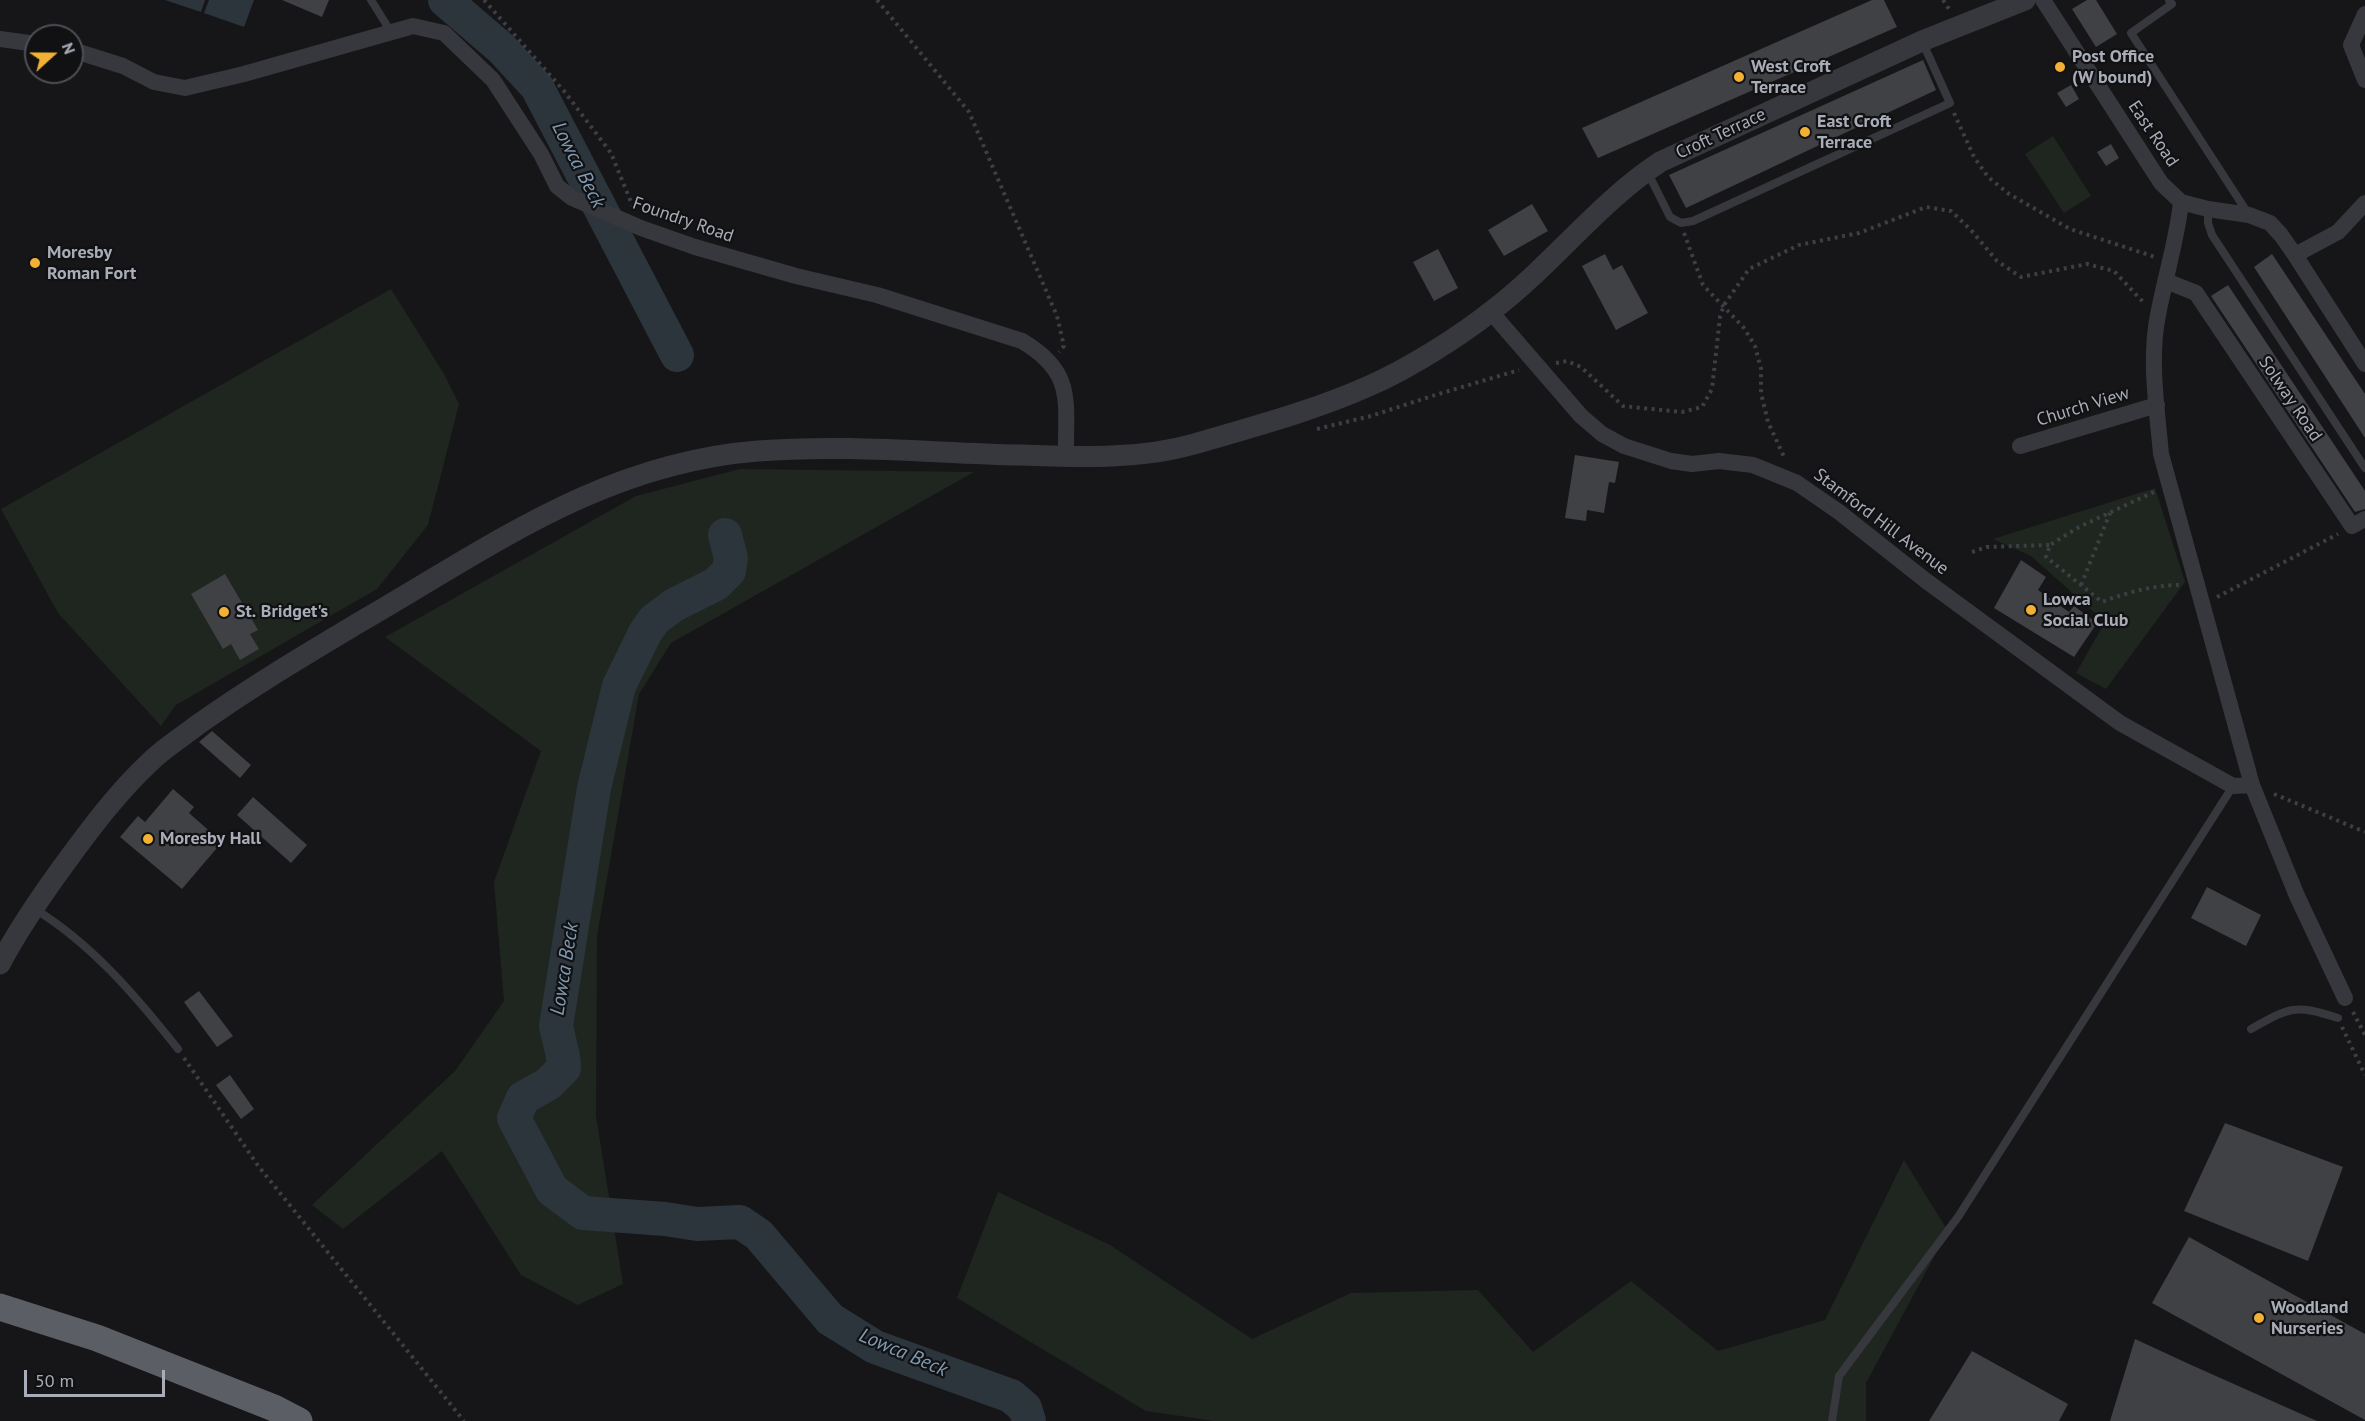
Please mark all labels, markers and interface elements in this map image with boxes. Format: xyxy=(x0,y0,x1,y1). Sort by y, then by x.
north arrow xyxy=(24,24,84,84)
text: N xyxy=(58,40,80,57)
place label: Post Office (W bound) xyxy=(2072,46,2154,88)
place label: West Croft Terrace xyxy=(1751,56,1831,98)
marker: Post Office (W bound) xyxy=(2053,60,2067,74)
marker: West Croft Terrace xyxy=(1732,70,1746,84)
street label: East Road xyxy=(2123,97,2183,171)
street label: Croft Terrace xyxy=(1673,104,1769,164)
place label: East Croft Terrace xyxy=(1817,111,1891,154)
water label: Lowca Beck xyxy=(546,118,610,212)
marker: East Croft Terrace xyxy=(1798,125,1812,139)
street label: Foundry Road xyxy=(630,193,736,247)
place label: Moresby Roman Fort xyxy=(47,242,136,284)
marker: Moresby Roman Fort xyxy=(28,256,42,270)
street label: Solway Road xyxy=(2254,352,2326,446)
street label: Church View xyxy=(2034,383,2132,431)
street label: Stamford Hill Avenue xyxy=(1809,464,1953,580)
place label: Lowca Social Club xyxy=(2043,589,2128,632)
place label: St. Bridget's xyxy=(236,601,328,623)
marker: Lowca Social Club xyxy=(2024,603,2038,617)
marker: St. Bridget's xyxy=(217,605,231,619)
place label: Moresby Hall xyxy=(160,828,261,850)
marker: Moresby Hall xyxy=(141,832,155,846)
water label: Lowca Beck xyxy=(546,921,584,1017)
place label: Woodland Nurseries xyxy=(2271,1297,2348,1340)
marker: Woodland Nurseries xyxy=(2252,1311,2266,1325)
water label: Lowca Beck xyxy=(855,1324,951,1382)
scale bar xyxy=(27,1358,168,1396)
text: 50 m xyxy=(35,1369,74,1392)

